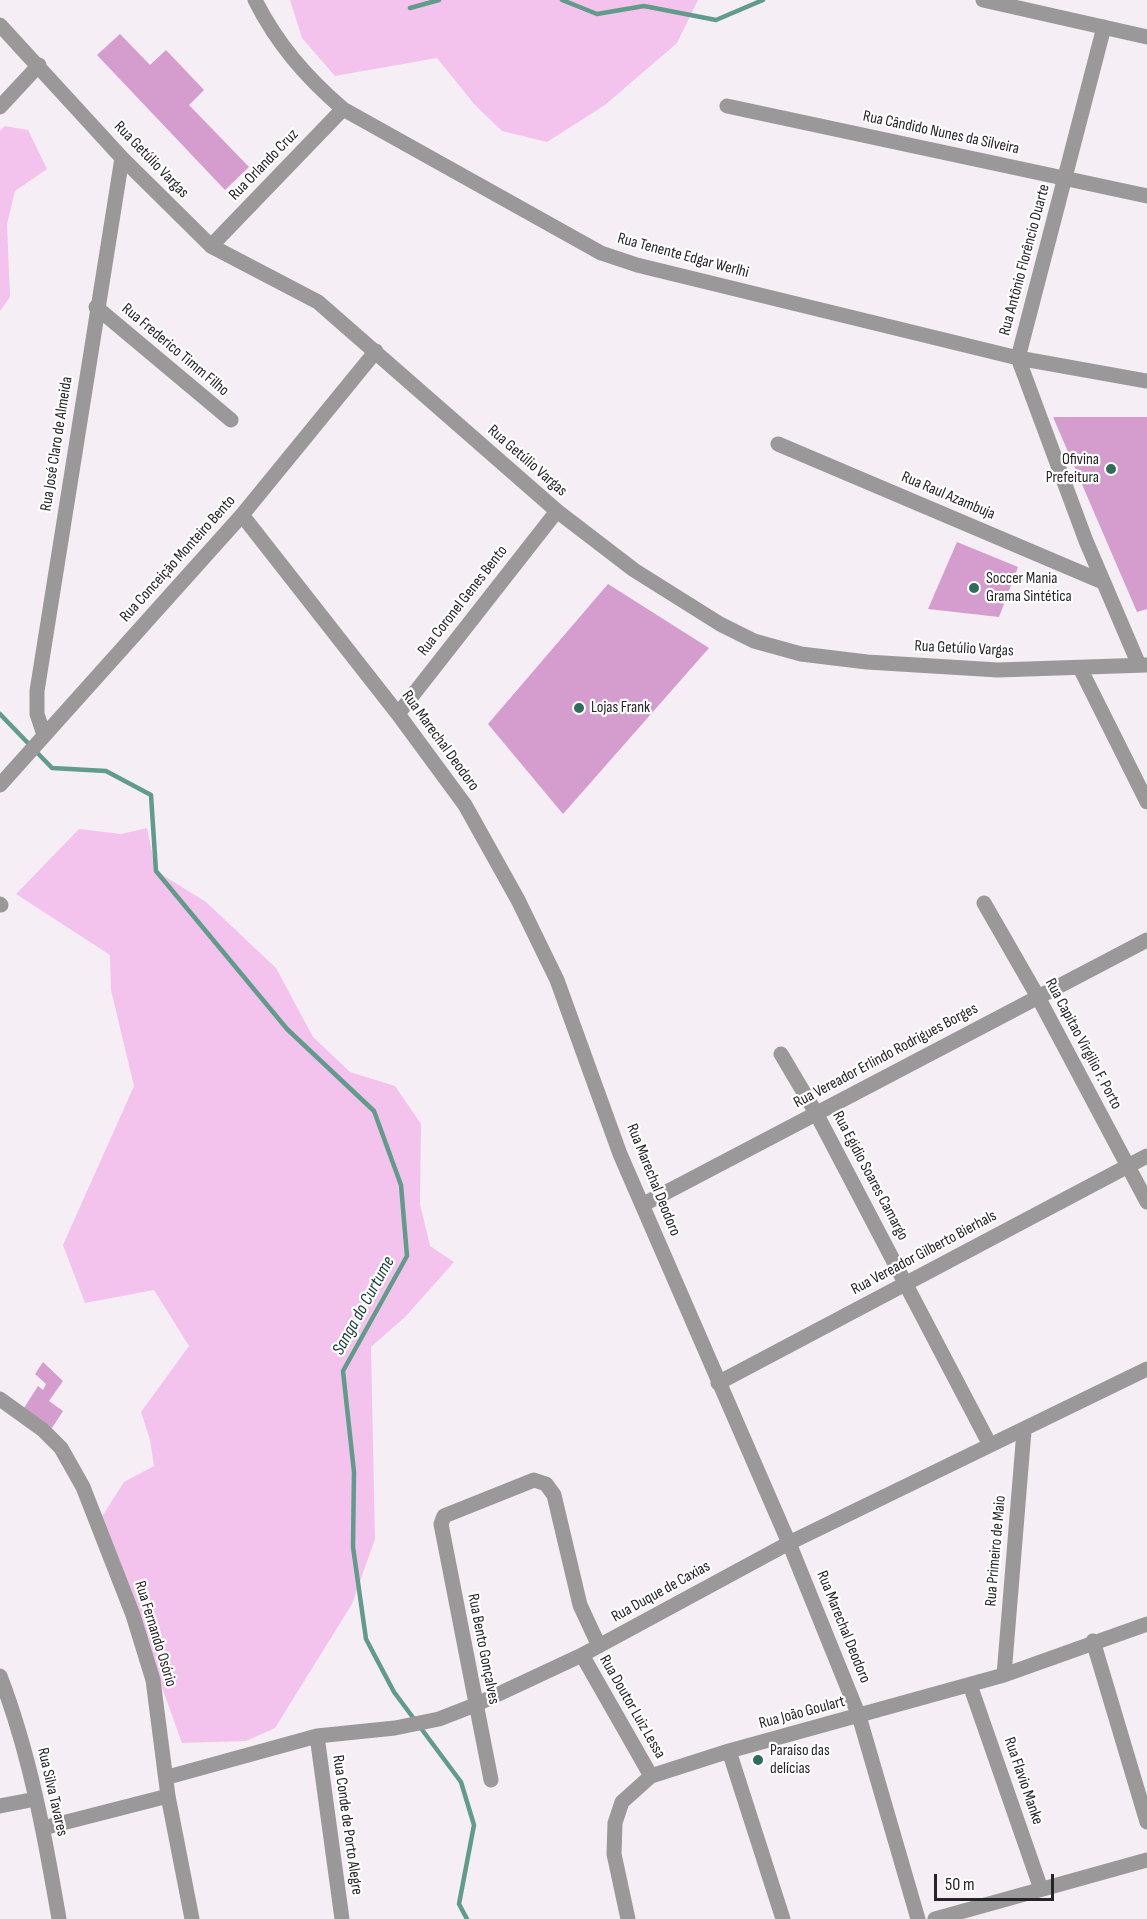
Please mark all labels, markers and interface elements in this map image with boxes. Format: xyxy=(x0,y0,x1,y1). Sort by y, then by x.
street label: Rua Cândido Nunes da Silveira xyxy=(861,107,1021,159)
street label: Rua Getúlio Vargas xyxy=(110,118,192,202)
street label: Rua Orlando Cruz xyxy=(225,125,303,205)
street label: Rua Antônio Florêncio Duarte xyxy=(996,182,1054,338)
street label: Rua Tenente Edgar Werlhi xyxy=(615,229,751,283)
street label: Rua Frederico Timm Filho xyxy=(117,300,233,400)
street label: Rua José Claro de Almeida xyxy=(37,375,77,513)
street label: Rua Getúlio Vargas xyxy=(483,421,571,501)
place label: Ofivina Prefeitura xyxy=(1046,450,1099,488)
marker: Ofivina Prefeitura xyxy=(1104,462,1118,476)
street label: Rua Raul Azambuja xyxy=(898,468,998,524)
street label: Rua Conceição Monteiro Bento xyxy=(116,492,240,626)
street label: Rua Coronel Genes Bento xyxy=(414,542,512,660)
place label: Soccer Mania Grama Sintética xyxy=(986,569,1072,607)
marker: Soccer Mania Grama Sintética xyxy=(967,581,981,595)
street label: Rua Getúlio Vargas xyxy=(914,637,1014,661)
street label: Rua Marechal Deodoro xyxy=(397,687,483,795)
place label: Lojas Frank xyxy=(591,698,650,718)
marker: Lojas Frank xyxy=(572,701,586,715)
street label: Rua Capitao Virgilio F. Porto xyxy=(1040,975,1126,1113)
street label: Rua Vereador Erlindo Rodrigues Borges xyxy=(791,999,981,1113)
street label: Rua Egidio Soares Camargo xyxy=(828,1108,912,1244)
street label: Rua Marechal Deodoro xyxy=(622,1121,684,1239)
street label: Rua Vereador Gilberto Bierhals xyxy=(848,1207,1000,1299)
water label: Sanga do Curtume xyxy=(328,1253,400,1359)
street label: Rua Primeiro de Maio xyxy=(982,1495,1010,1607)
street label: Rua Duque de Caxias xyxy=(608,1557,714,1627)
street label: Rua Marechal Deodoro xyxy=(812,1568,874,1686)
street label: Rua Fernando Osório xyxy=(130,1579,180,1689)
street label: Rua Bento Gonçalves xyxy=(463,1592,503,1706)
street label: Rua Doutor Luiz Lessa xyxy=(595,1652,669,1762)
street label: Rua João Goulart xyxy=(757,1692,847,1734)
street label: Rua Flavio Manke xyxy=(999,1735,1047,1827)
place label: Paraíso das delícias xyxy=(770,1741,830,1779)
street label: Rua Silva Tavares xyxy=(32,1746,72,1838)
marker: Paraíso das delícias xyxy=(751,1753,765,1767)
street label: Rua Conde de Porto Alegre xyxy=(328,1754,366,1896)
scale bar xyxy=(937,1862,1057,1900)
text: 50 m xyxy=(945,1874,975,1895)

